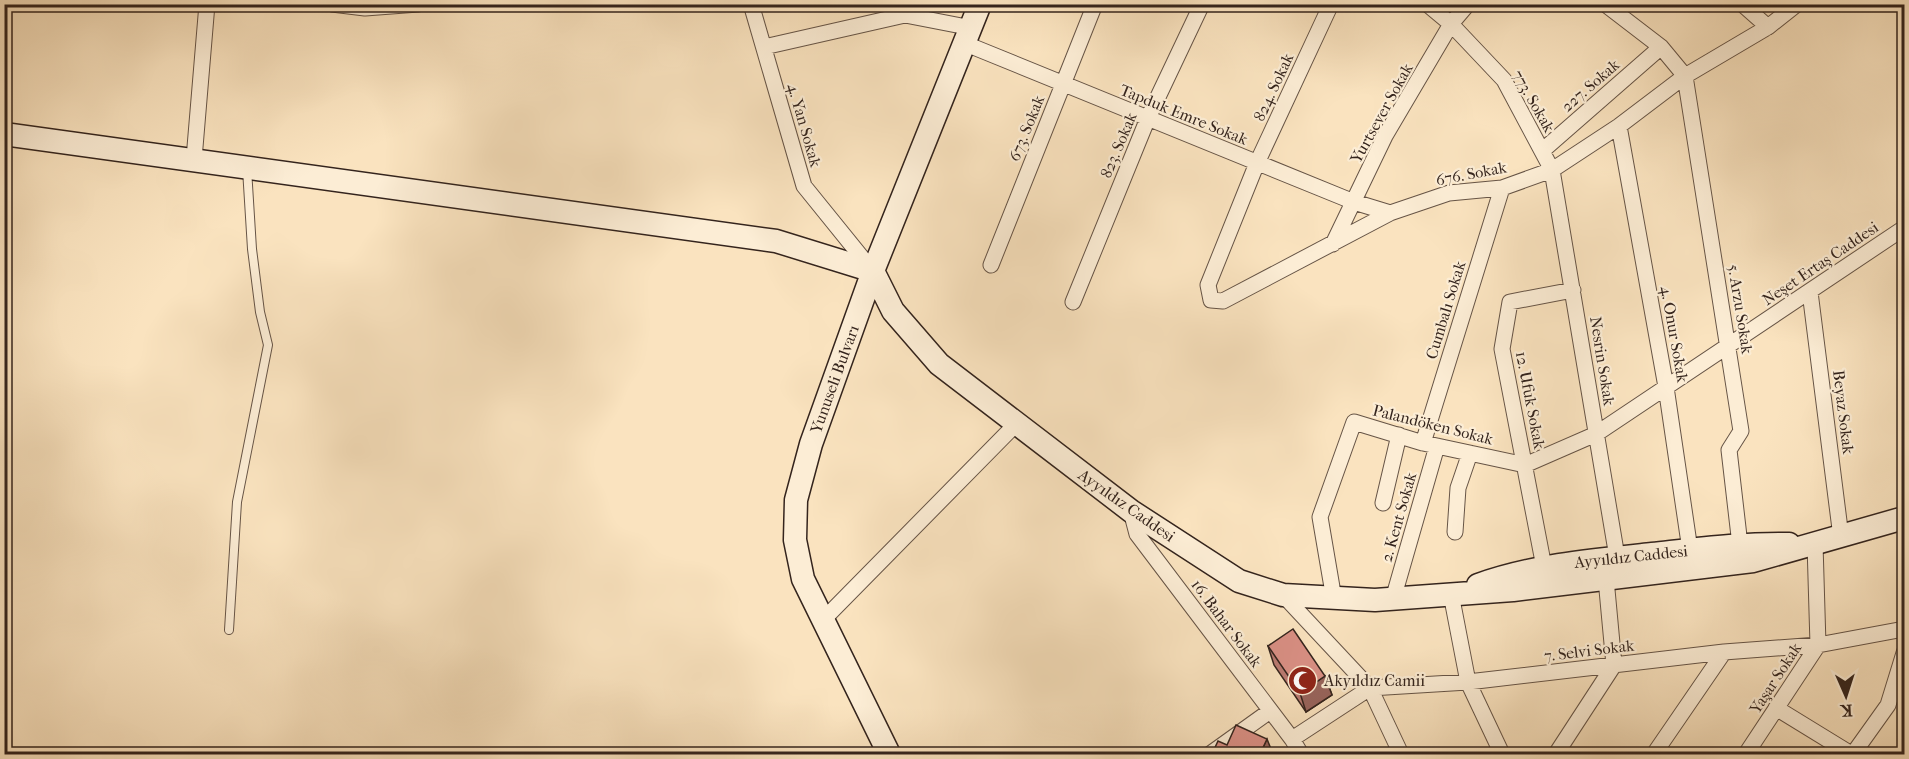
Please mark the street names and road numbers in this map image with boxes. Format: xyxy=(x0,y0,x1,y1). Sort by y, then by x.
street label: 824. Sokak xyxy=(1249,50,1298,124)
street label: 227. Sokak xyxy=(1557,55,1624,116)
street label: Yurtsever Sokak xyxy=(1346,59,1417,167)
street label: 773. Sokak xyxy=(1508,67,1559,136)
street label: Tapduk Emre Sokak xyxy=(1117,80,1251,149)
street label: 4. Yan Sokak xyxy=(784,81,826,170)
street label: 673. Sokak xyxy=(1005,92,1049,164)
street label: 823. Sokak xyxy=(1096,109,1141,181)
street label: 676. Sokak xyxy=(1434,157,1509,190)
street label: Neşet Ertaş Caddesi xyxy=(1759,217,1883,310)
street label: Cumbalı Sokak xyxy=(1422,258,1470,361)
street label: 5. Arzu Sokak xyxy=(1724,263,1757,356)
street label: 4. Onur Sokak xyxy=(1657,284,1692,385)
street label: Nesrin Sokak xyxy=(1586,315,1619,408)
street label: Yunuseli Bulvarı xyxy=(806,322,863,437)
street label: 12. Ufuk Sokak xyxy=(1512,350,1549,451)
street label: Beyaz Sokak xyxy=(1829,369,1858,456)
street label: Palandöken Sokak xyxy=(1371,400,1496,449)
street label: Ayyıldız Caddesi xyxy=(1074,464,1179,546)
street label: 2. Kent Sokak xyxy=(1377,469,1421,564)
street label: Ayyıldız Caddesi xyxy=(1572,541,1689,572)
street label: 16. Bahar Sokak xyxy=(1187,576,1266,672)
street label: 7. Selvi Sokak xyxy=(1543,635,1636,665)
street label: Yaşar Sokak xyxy=(1745,639,1807,719)

